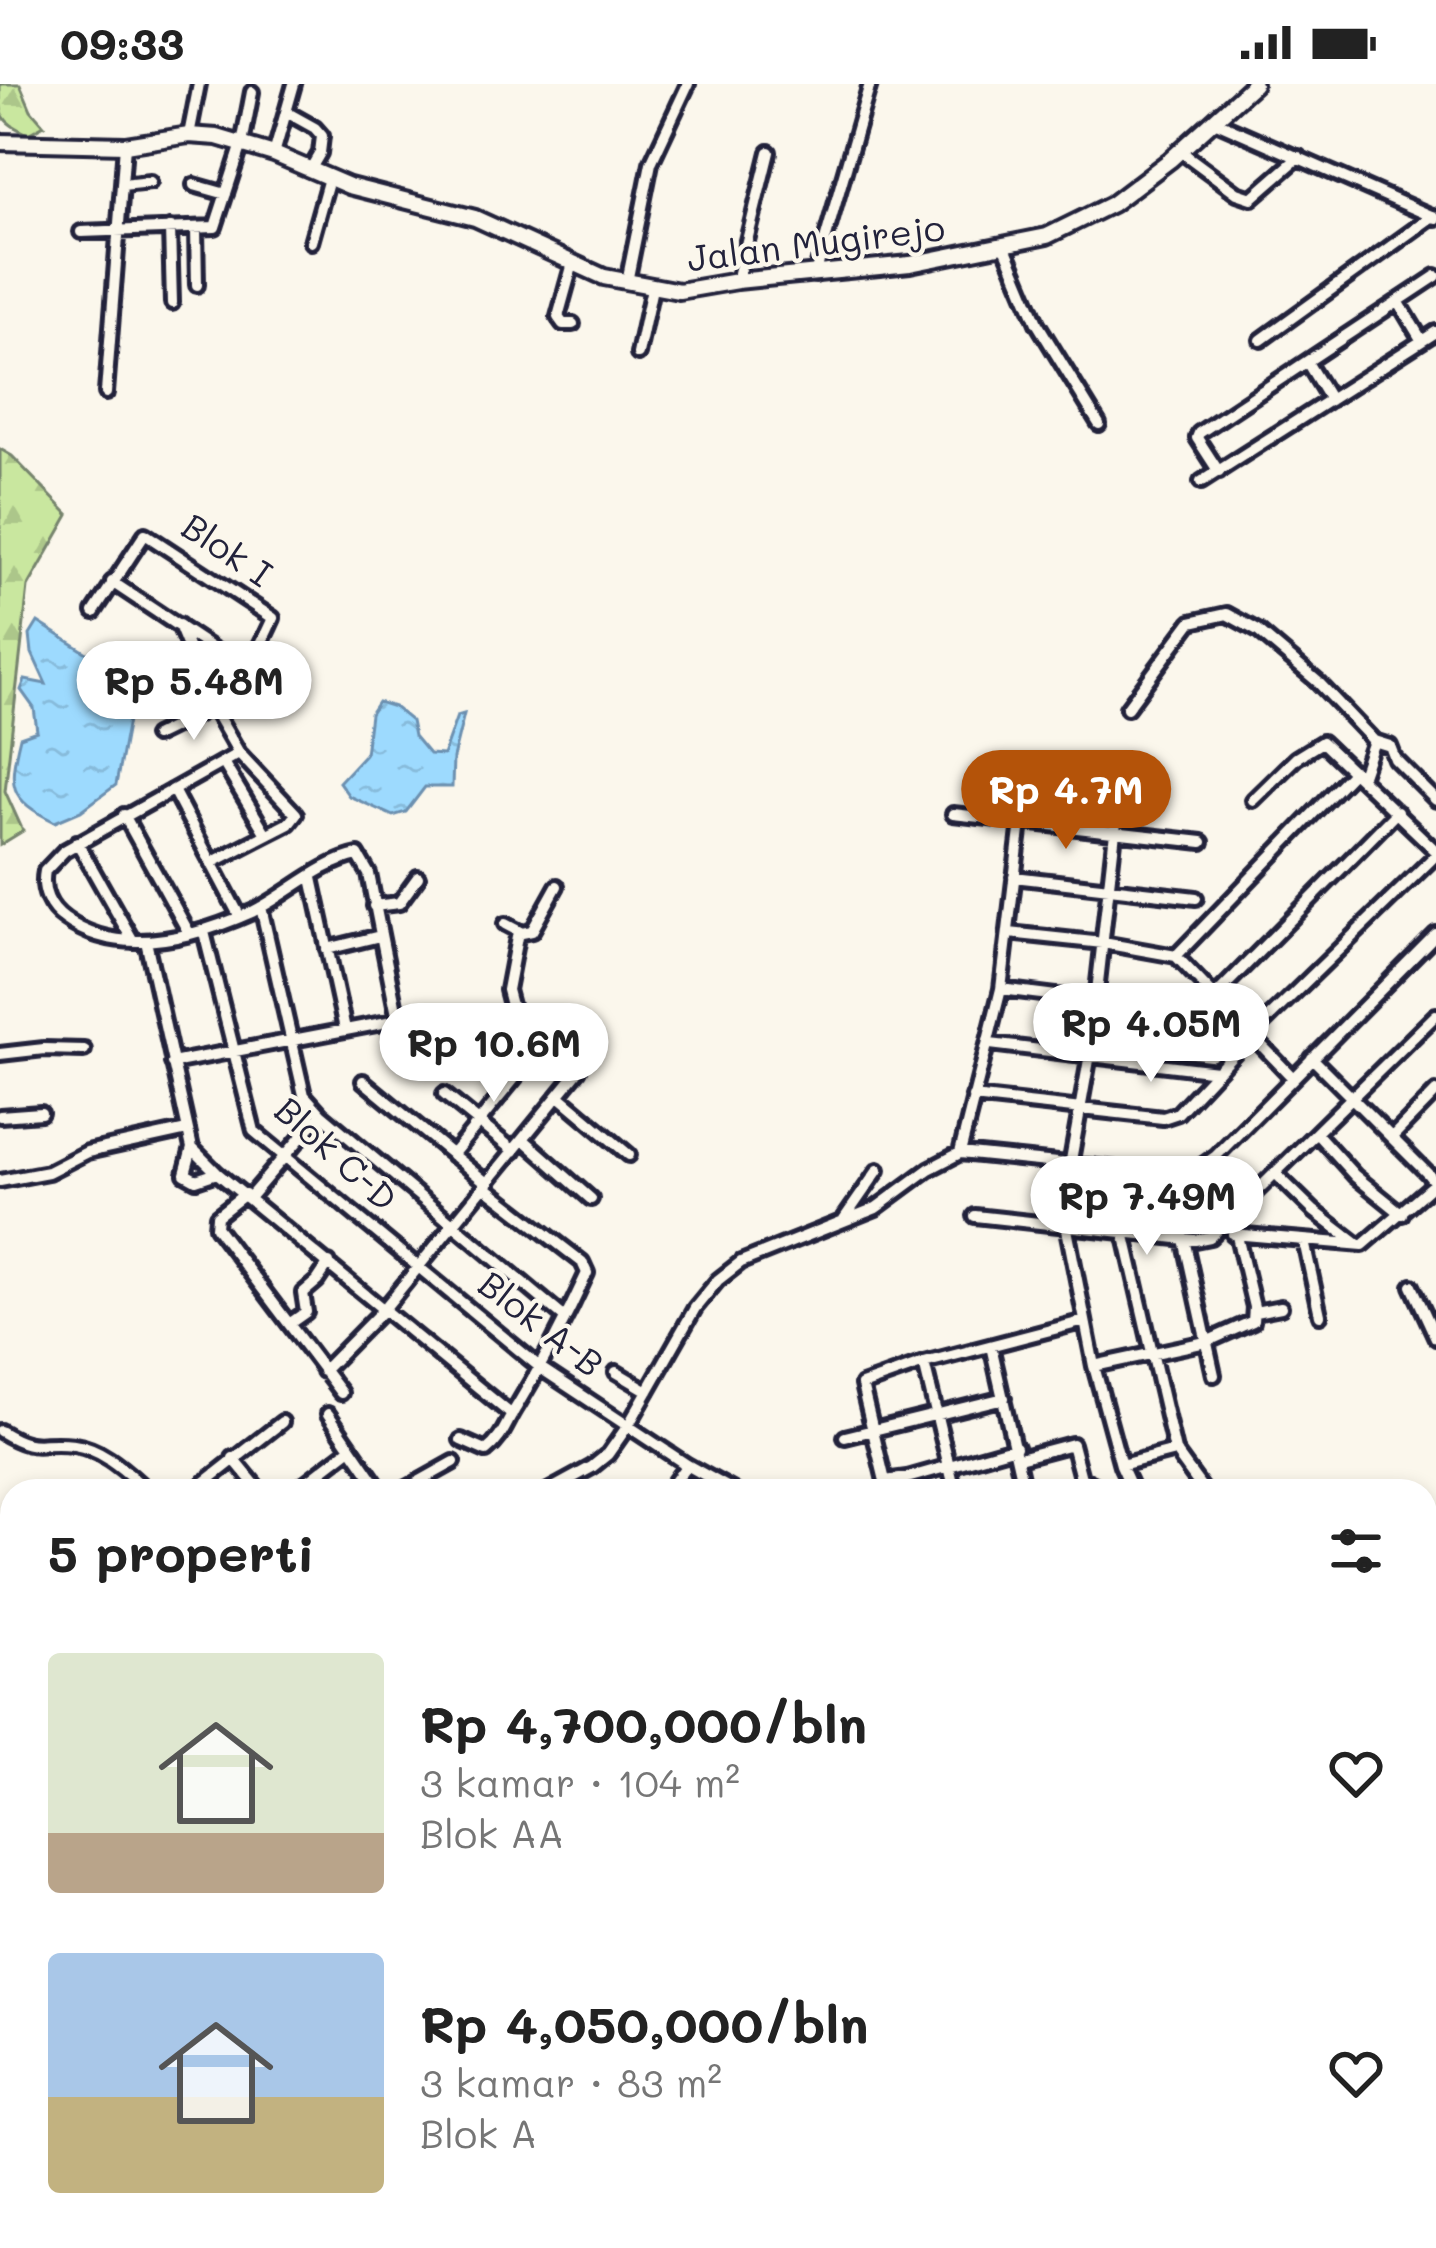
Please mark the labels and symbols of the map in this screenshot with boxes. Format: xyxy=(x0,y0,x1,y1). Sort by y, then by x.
street label: Jalan Mugirejo xyxy=(684,202,947,281)
street label: Blok I xyxy=(174,502,282,596)
pin: Rp 5.48M xyxy=(70,641,318,743)
pin: Rp 4.7M xyxy=(955,750,1177,852)
pin: Rp 4.05M xyxy=(1027,983,1275,1085)
pin: Rp 10.6M xyxy=(370,1003,618,1105)
street label: Blok C-D xyxy=(266,1086,408,1220)
pin: Rp 7.49M xyxy=(1023,1156,1271,1258)
street label: Blok A-B xyxy=(470,1259,614,1386)

